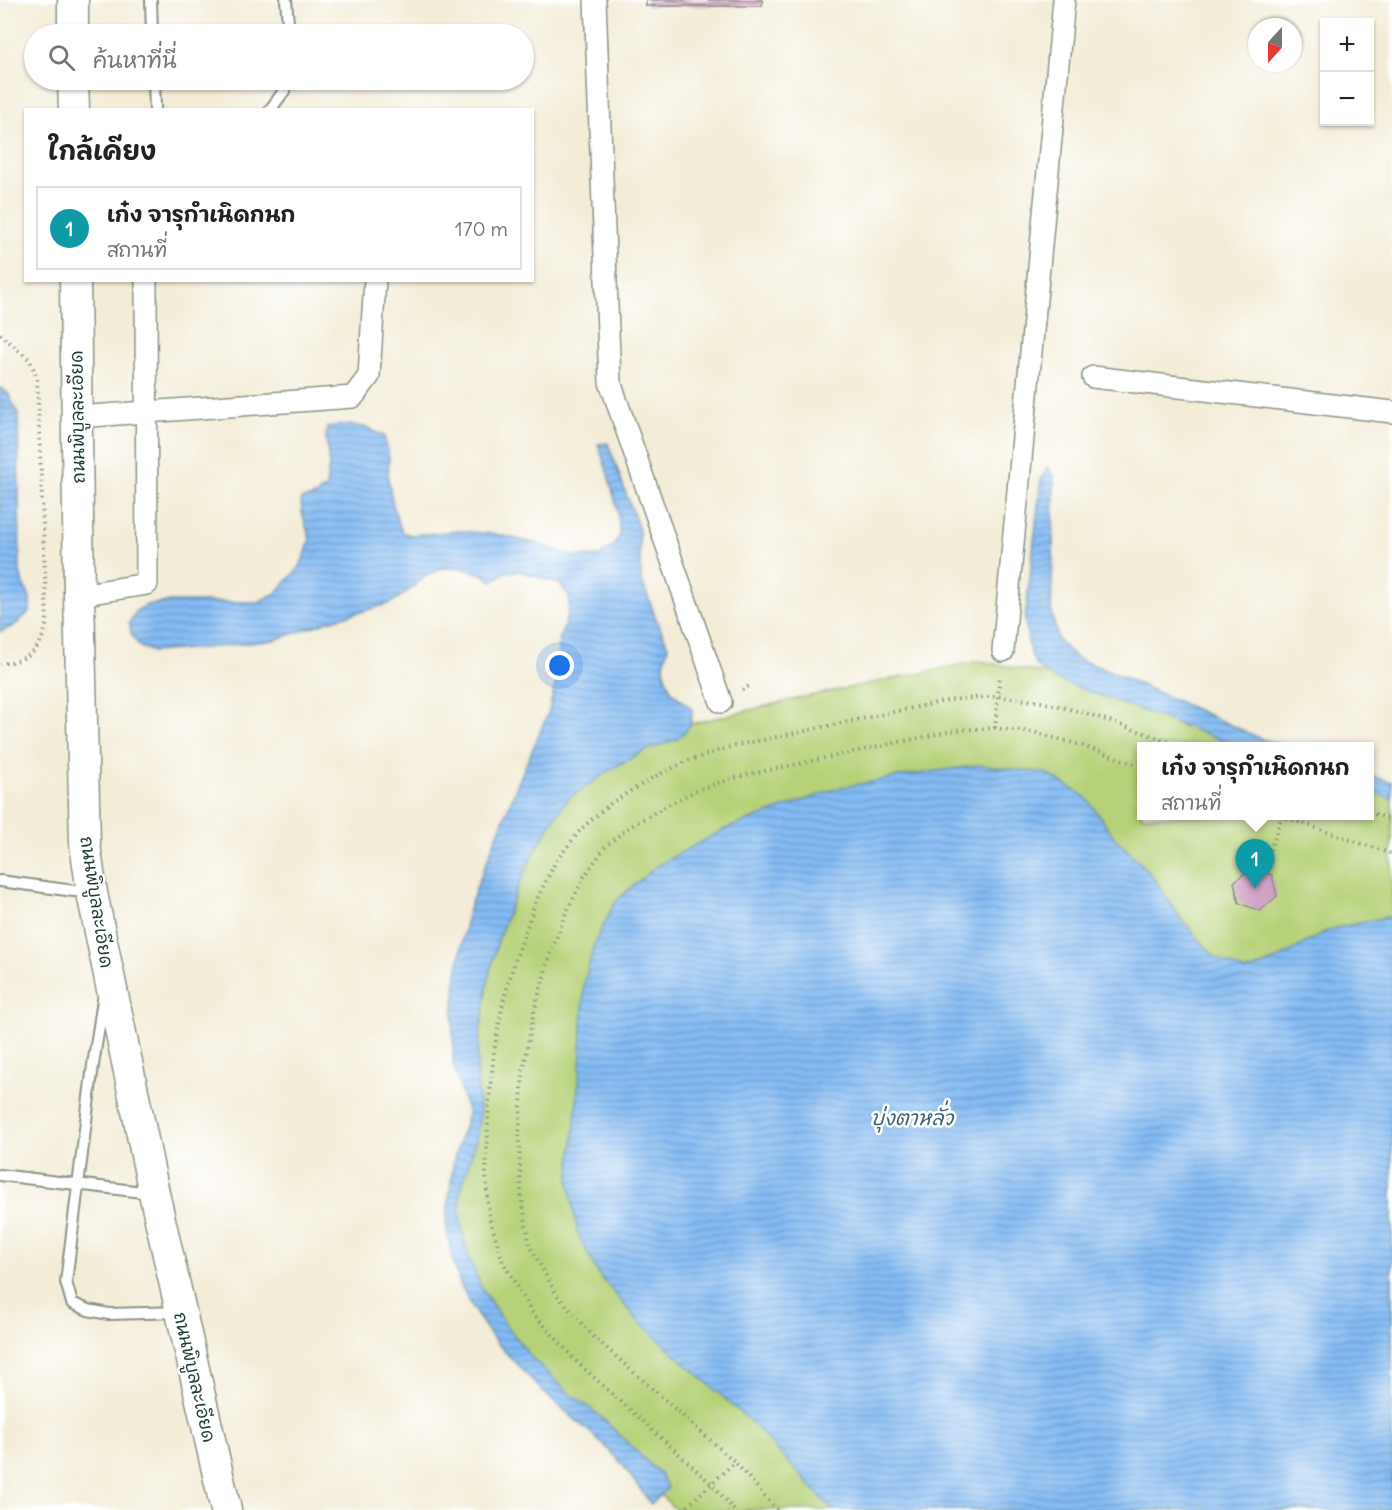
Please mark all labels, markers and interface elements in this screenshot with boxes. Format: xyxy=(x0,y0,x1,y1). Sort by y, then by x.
north arrow xyxy=(1248,18,1302,72)
map controls xyxy=(1320,18,1374,126)
button: + xyxy=(1320,18,1374,72)
search box xyxy=(24,24,534,90)
icon: search xyxy=(45,41,78,74)
text: ค้นหาที่นี่ xyxy=(93,46,177,74)
button: − xyxy=(1320,72,1374,126)
text: ใกล้เคียง xyxy=(48,134,156,167)
text: เก๋ง จารุกำเนิดกนก xyxy=(107,200,295,228)
text: 1 xyxy=(66,216,73,241)
text: 170 m xyxy=(455,216,508,241)
text: สถานที่ xyxy=(107,237,167,262)
street label: ถนนพิบูลละเอียด xyxy=(64,350,93,484)
your location xyxy=(545,651,574,680)
popup xyxy=(1137,742,1374,820)
text: เก๋ง จารุกำเนิดกนก xyxy=(1161,753,1350,781)
text: สถานที่ xyxy=(1161,790,1222,815)
street label: ถนนพิบูลละเอียด xyxy=(72,834,119,970)
pin: 1 xyxy=(1236,840,1274,889)
water label: บุ่งตาหลั่ว xyxy=(871,1100,955,1133)
street label: ถนนพิบูลละเอียด xyxy=(166,1310,221,1445)

